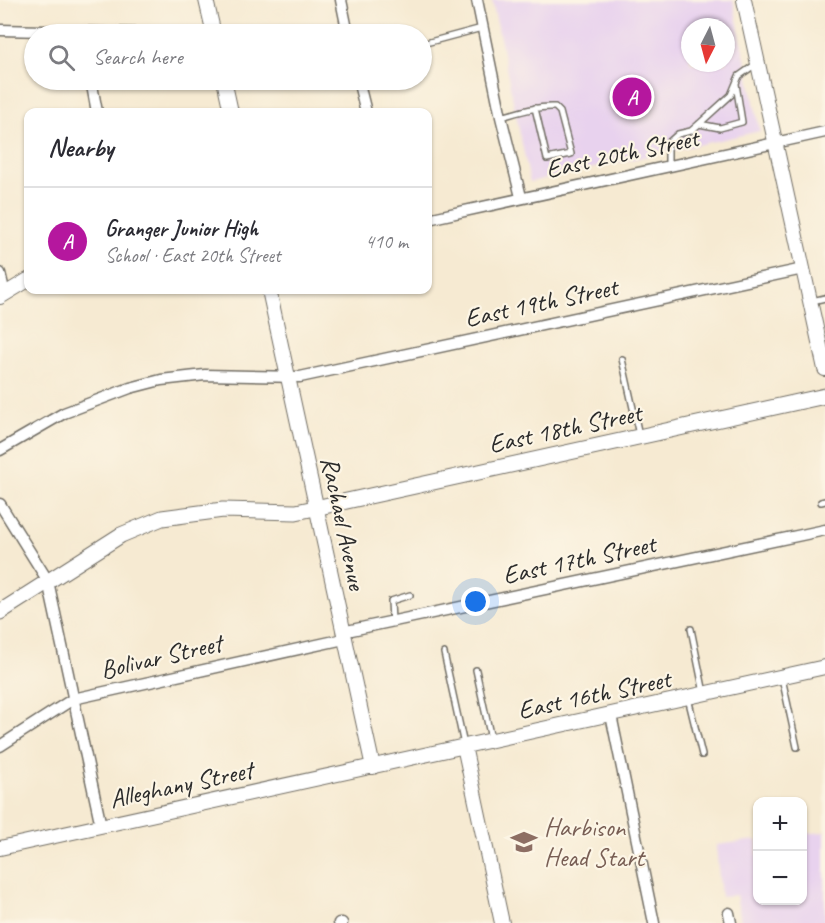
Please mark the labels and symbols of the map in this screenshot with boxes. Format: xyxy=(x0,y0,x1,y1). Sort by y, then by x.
north arrow xyxy=(681,18,735,72)
pin: A xyxy=(612,74,652,120)
street label: East 20th Street xyxy=(543,121,704,186)
street label: East 19th Street xyxy=(462,270,623,335)
street label: East 18th Street xyxy=(486,396,647,461)
street label: Rachael Avenue xyxy=(313,453,374,594)
street label: East 17th Street xyxy=(500,527,661,592)
your location xyxy=(461,587,490,616)
street label: Bolivar Street xyxy=(97,626,228,686)
street label: East 16th Street xyxy=(515,662,676,727)
street label: Alleghany Street xyxy=(107,753,259,816)
place label: Harbison Head Start xyxy=(544,811,646,874)
school or university icon: Harbison Head Start xyxy=(509,827,539,857)

